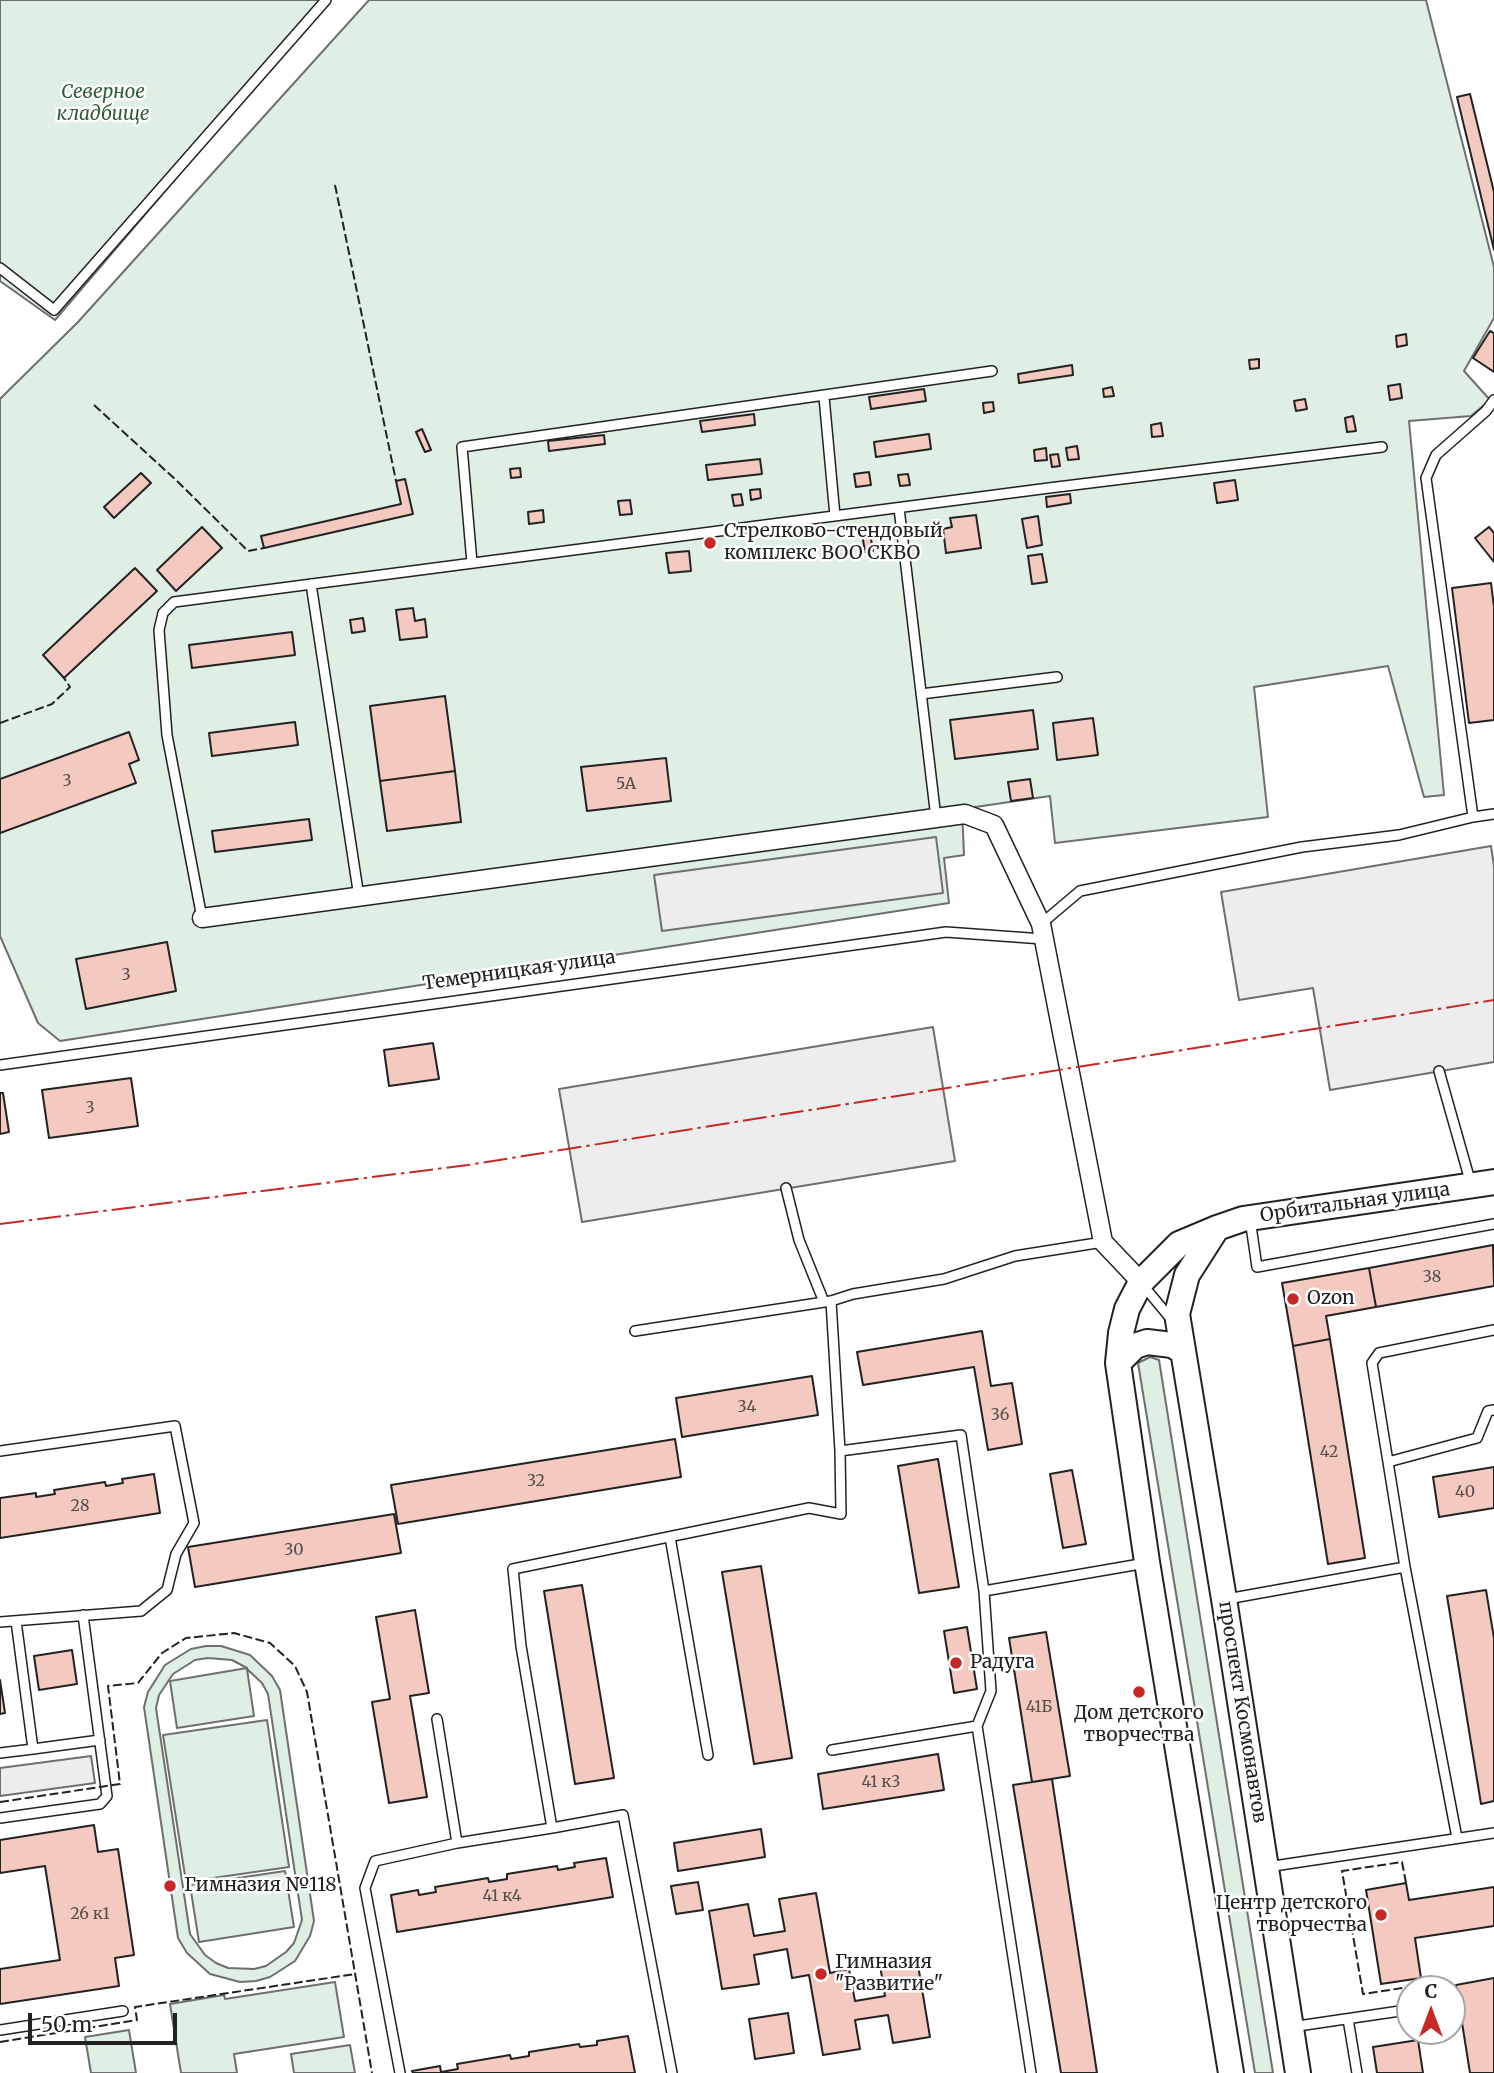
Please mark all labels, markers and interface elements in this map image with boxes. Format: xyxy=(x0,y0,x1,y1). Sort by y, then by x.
park label: Северное кладбище xyxy=(57,82,149,126)
place label: Стрелково-стендовый комплекс ВОО СКВО xyxy=(724,521,943,565)
marker: Стрелково-стендовый комплекс ВОО СКВО xyxy=(702,535,718,551)
house number: 3 xyxy=(62,771,72,791)
house number: 5А xyxy=(616,774,636,794)
street label: Темерницкая улица xyxy=(421,946,617,996)
house number: 3 xyxy=(121,965,131,985)
house number: 3 xyxy=(85,1098,95,1118)
street label: Орбитальная улица xyxy=(1259,1178,1451,1228)
house number: 38 xyxy=(1423,1267,1441,1287)
place label: Ozon xyxy=(1307,1288,1355,1310)
marker: Ozon xyxy=(1285,1291,1301,1307)
house number: 34 xyxy=(738,1397,756,1417)
house number: 36 xyxy=(991,1405,1009,1425)
house number: 42 xyxy=(1320,1442,1338,1462)
house number: 32 xyxy=(527,1471,545,1491)
house number: 40 xyxy=(1455,1482,1475,1502)
house number: 28 xyxy=(71,1496,89,1516)
house number: 30 xyxy=(284,1540,304,1560)
street label: проспект Космонавтов xyxy=(1213,1600,1271,1824)
place label: Радуга xyxy=(970,1652,1035,1674)
marker: Радуга xyxy=(948,1655,964,1671)
marker: Дом детского творчества xyxy=(1131,1684,1147,1700)
house number: 41Б xyxy=(1026,1697,1052,1717)
place label: Дом детского творчества xyxy=(1074,1703,1204,1747)
house number: 41 к3 xyxy=(862,1772,900,1792)
place label: Гимназия №118 xyxy=(184,1875,337,1897)
marker: Гимназия №118 xyxy=(162,1878,178,1894)
house number: 41 к4 xyxy=(482,1886,522,1906)
place label: Центр детского творчества xyxy=(1216,1893,1367,1937)
house number: 26 к1 xyxy=(70,1904,110,1924)
marker: Центр детского творчества xyxy=(1373,1907,1389,1923)
place label: Гимназия "Развитие" xyxy=(835,1952,943,1996)
marker: Гимназия "Развитие" xyxy=(813,1966,829,1982)
north arrow xyxy=(1396,1975,1466,2045)
text: С xyxy=(1425,1979,1437,2003)
scale bar xyxy=(32,2000,180,2044)
text: 50 m xyxy=(41,2011,92,2038)

